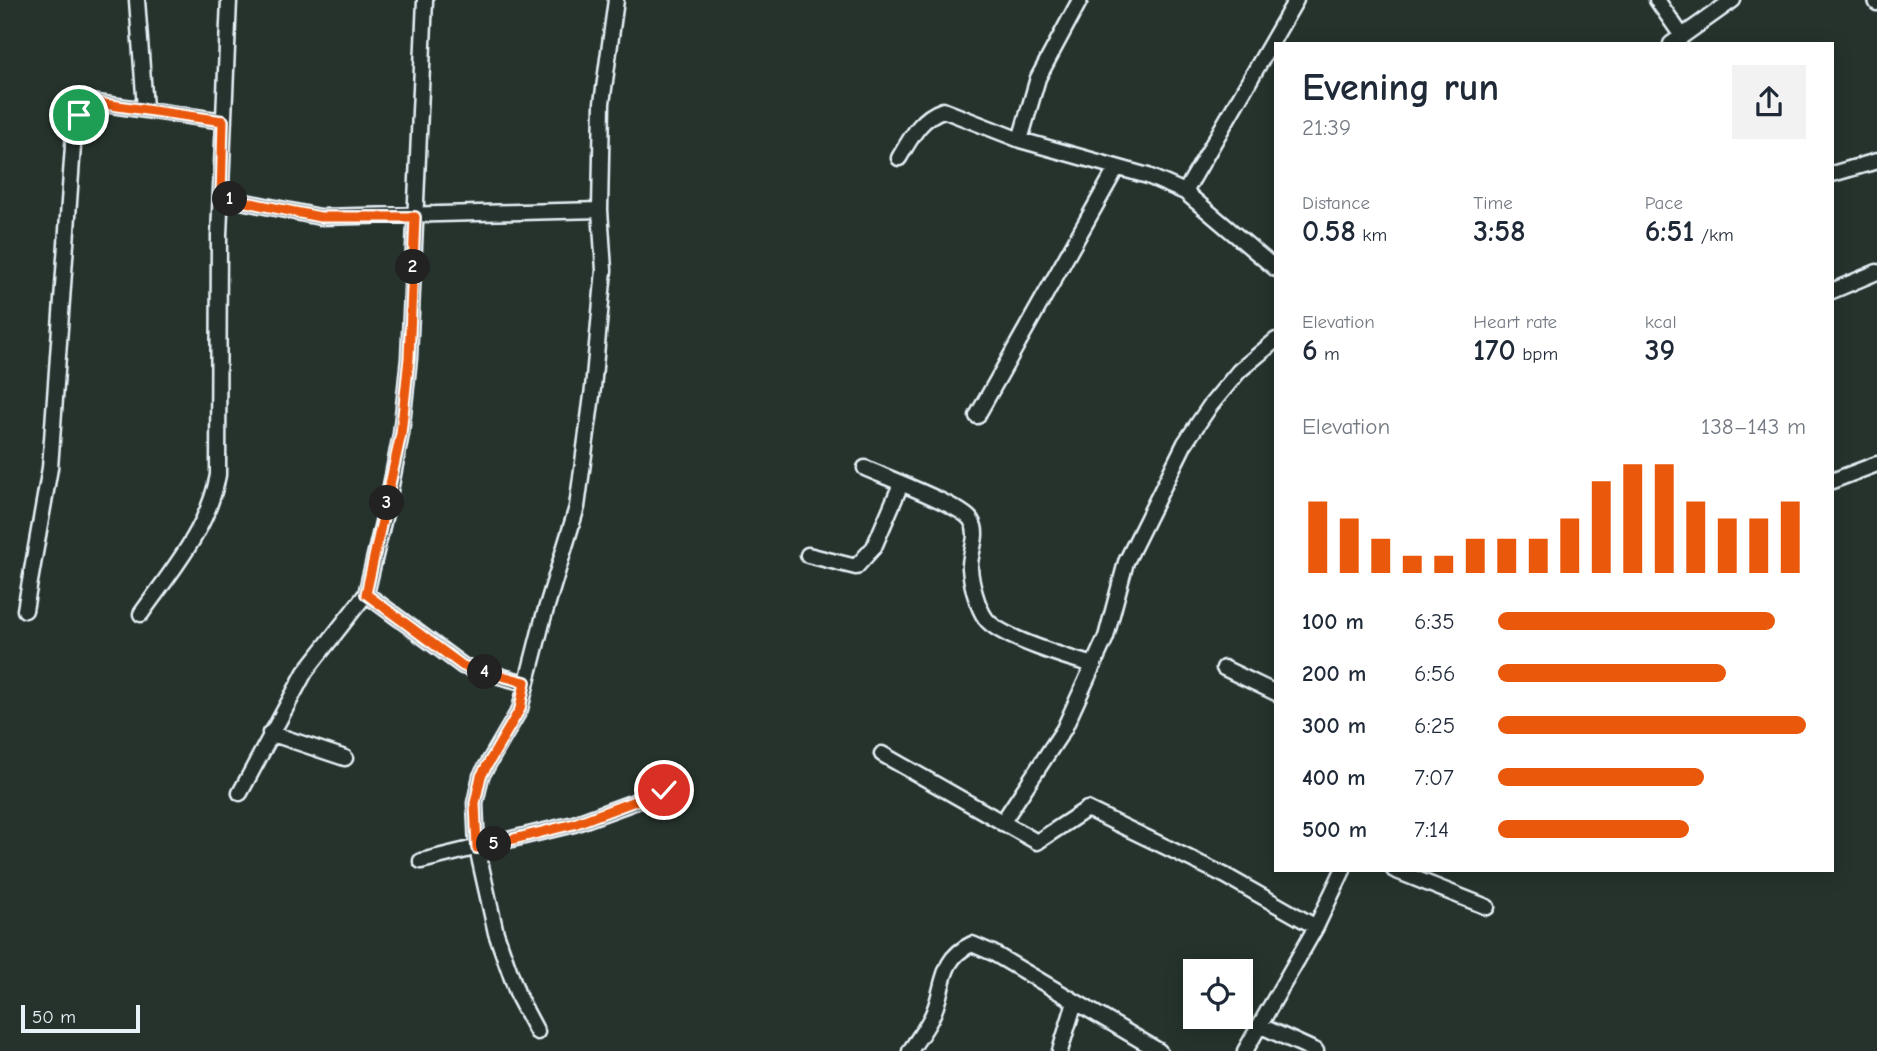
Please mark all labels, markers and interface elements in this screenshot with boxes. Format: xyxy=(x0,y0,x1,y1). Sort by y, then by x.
button: share xyxy=(1732,65,1806,139)
text: Evening run xyxy=(1302,66,1499,110)
pin xyxy=(49,85,109,145)
icon: arrive xyxy=(60,96,98,134)
text: 21:39 xyxy=(1302,114,1351,141)
pin: 1 xyxy=(212,182,247,216)
text: 1 xyxy=(226,187,233,209)
text: Distance xyxy=(1302,192,1370,214)
text: Time xyxy=(1473,192,1513,214)
text: Pace xyxy=(1645,192,1683,214)
text: 0.58 xyxy=(1302,214,1356,249)
text: 3:58 xyxy=(1473,214,1526,249)
text: 6:51 xyxy=(1645,214,1694,249)
text: km xyxy=(1356,224,1387,246)
text: /km xyxy=(1694,224,1734,246)
pin: 2 xyxy=(396,250,430,284)
text: 2 xyxy=(408,255,417,277)
text: Elevation xyxy=(1302,311,1375,333)
text: Heart rate xyxy=(1473,311,1557,333)
text: kcal xyxy=(1645,311,1677,333)
text: 6 xyxy=(1302,333,1318,368)
text: 170 xyxy=(1473,333,1516,368)
text: 39 xyxy=(1645,333,1675,368)
text: m xyxy=(1318,343,1340,365)
text: bpm xyxy=(1516,343,1558,365)
text: Elevation xyxy=(1302,413,1390,440)
text: 138–143 m xyxy=(1701,413,1806,440)
pin: 3 xyxy=(370,486,404,520)
text: 3 xyxy=(382,491,391,513)
text: 100 m xyxy=(1302,608,1364,635)
text: 6:35 xyxy=(1414,608,1455,635)
pin: 4 xyxy=(468,654,503,690)
text: 4 xyxy=(480,660,489,682)
text: 200 m xyxy=(1302,660,1366,687)
text: 6:56 xyxy=(1414,660,1456,687)
text: 300 m xyxy=(1302,712,1366,739)
text: 6:25 xyxy=(1414,712,1455,739)
pin xyxy=(634,760,694,820)
text: 400 m xyxy=(1302,764,1366,791)
text: 7:07 xyxy=(1414,764,1454,791)
icon: check xyxy=(645,771,683,809)
text: 500 m xyxy=(1302,816,1367,843)
text: 7:14 xyxy=(1414,816,1449,843)
pin: 5 xyxy=(476,826,512,862)
text: 5 xyxy=(488,832,499,854)
map controls xyxy=(1183,959,1253,1029)
button: locate xyxy=(1183,959,1253,1029)
scale bar xyxy=(21,1002,140,1034)
text: 50 m xyxy=(32,1006,76,1028)

